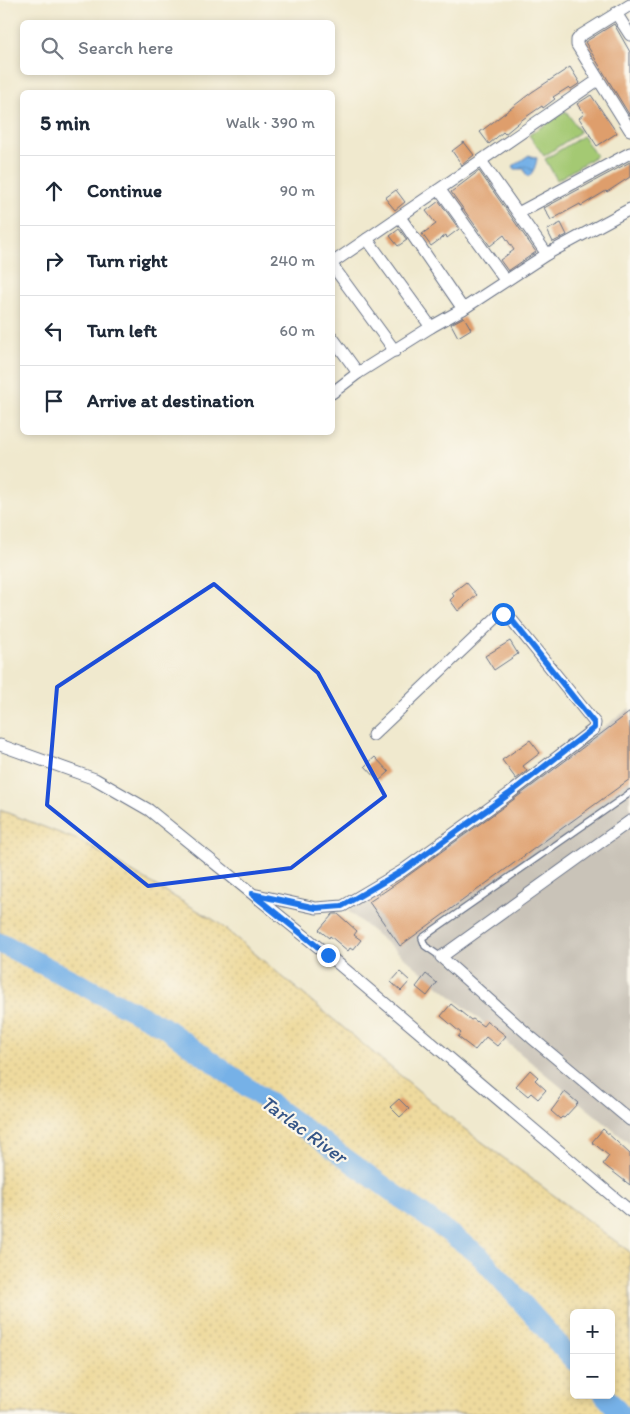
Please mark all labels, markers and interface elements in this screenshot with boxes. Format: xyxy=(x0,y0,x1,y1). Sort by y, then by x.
search box xyxy=(20,20,335,75)
icon: search xyxy=(38,34,66,62)
text: Search here xyxy=(78,36,173,59)
text: 5 min xyxy=(40,110,90,135)
text: Walk · 390 m xyxy=(226,113,315,132)
icon: ahead xyxy=(40,177,68,205)
text: Continue xyxy=(87,179,162,202)
text: 90 m xyxy=(280,181,315,200)
icon: right xyxy=(40,247,68,275)
text: Turn right xyxy=(87,249,168,272)
text: 240 m xyxy=(270,251,315,270)
icon: left xyxy=(40,317,68,345)
text: Turn left xyxy=(87,319,157,342)
text: 60 m xyxy=(280,321,315,340)
icon: arrive xyxy=(40,387,68,415)
text: Arrive at destination xyxy=(87,389,254,412)
route start xyxy=(492,603,515,626)
route end xyxy=(317,944,340,967)
water label: Tarlac River xyxy=(256,1090,354,1170)
map controls xyxy=(570,1309,615,1399)
button: + xyxy=(570,1309,615,1354)
button: − xyxy=(570,1354,615,1399)

